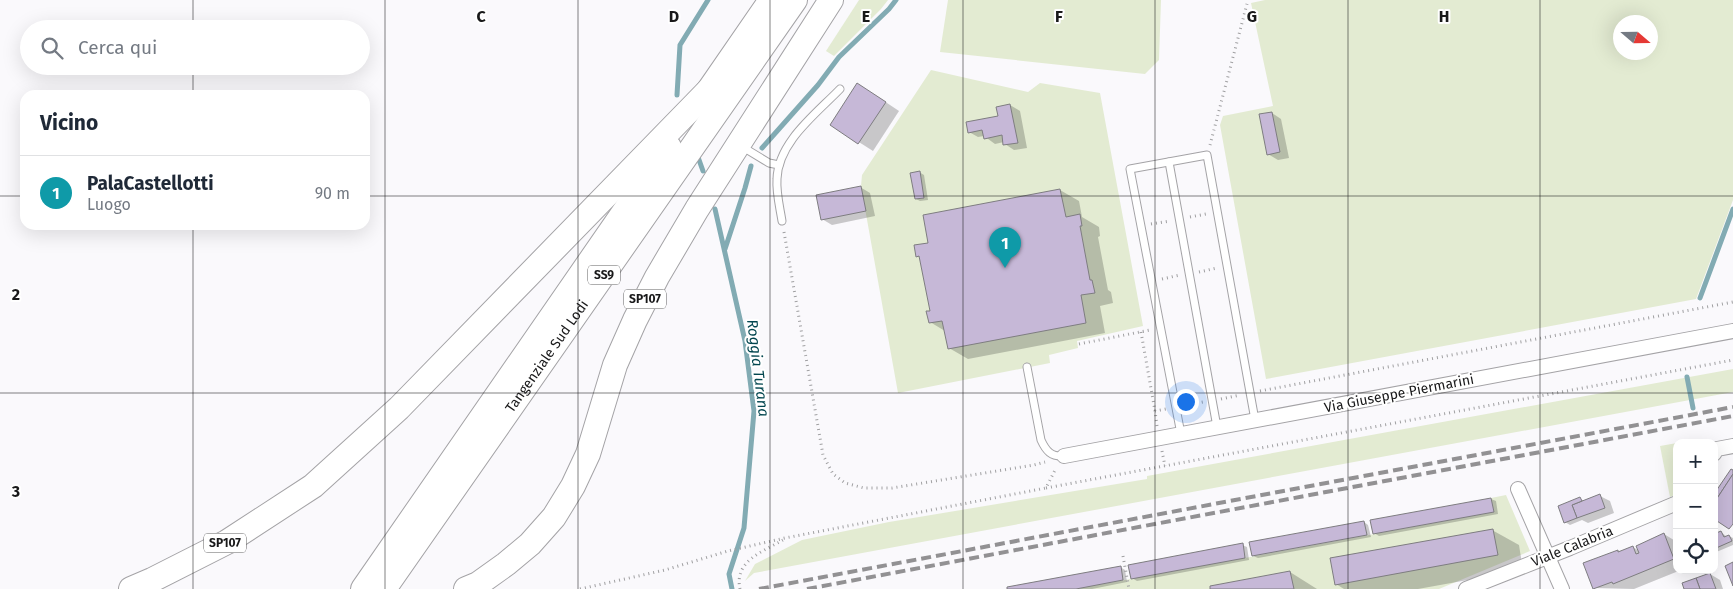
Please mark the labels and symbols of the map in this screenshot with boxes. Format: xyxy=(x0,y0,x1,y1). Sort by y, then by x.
text: C xyxy=(476,7,486,26)
text: D xyxy=(669,7,679,26)
text: E xyxy=(862,7,870,26)
text: F xyxy=(1055,7,1063,26)
text: G xyxy=(1247,7,1257,26)
text: H xyxy=(1439,7,1449,26)
north arrow xyxy=(1613,15,1658,60)
pin: 1 xyxy=(989,227,1021,268)
road number: SS9 xyxy=(588,266,620,284)
text: 2 xyxy=(12,285,20,304)
road number: SP107 xyxy=(624,290,666,308)
street label: Tangenziale Sud Lodi xyxy=(502,297,592,416)
water label: Roggia Turana xyxy=(743,318,773,418)
street label: Via Giuseppe Piermarini xyxy=(1323,371,1476,416)
your location xyxy=(1173,389,1199,415)
text: 3 xyxy=(11,482,20,501)
street label: Viale Calabria xyxy=(1529,522,1616,571)
road number: SP107 xyxy=(204,534,246,552)

